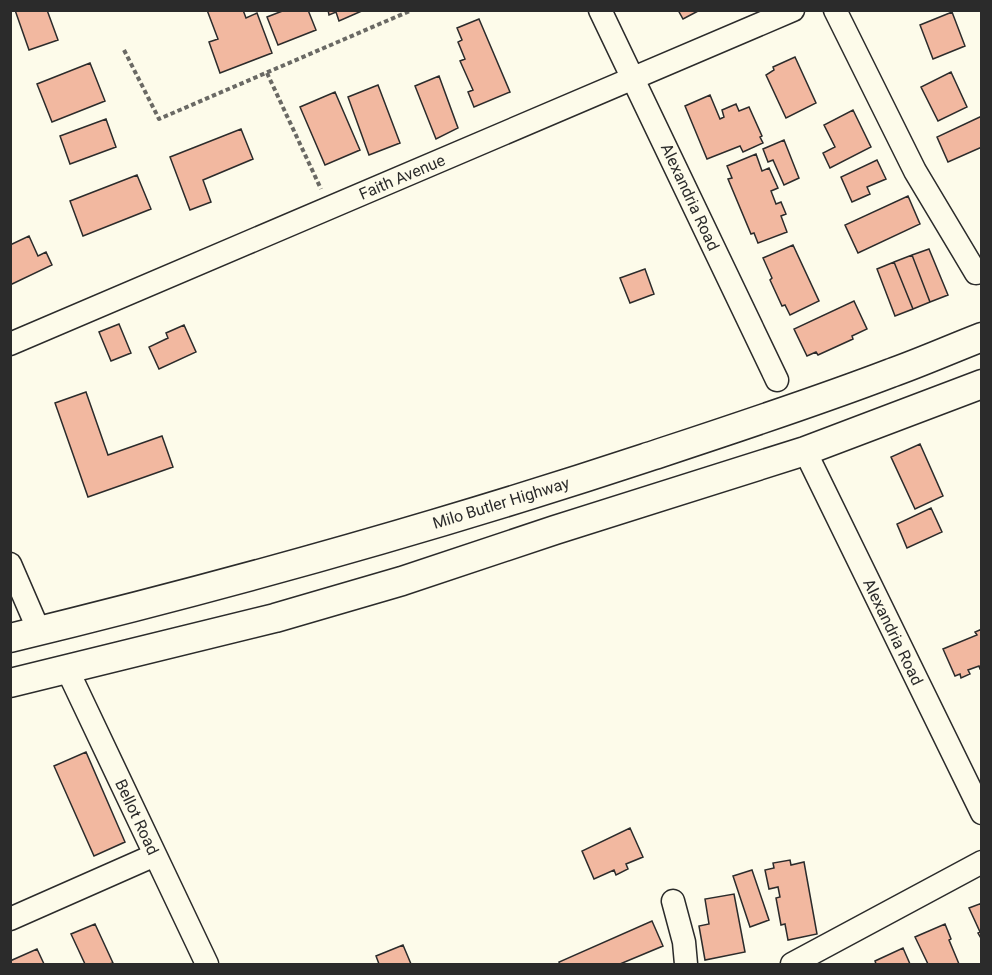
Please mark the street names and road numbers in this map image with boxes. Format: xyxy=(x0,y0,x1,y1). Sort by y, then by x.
street label: Alexandria Road xyxy=(657,140,723,254)
street label: Faith Avenue xyxy=(356,150,448,204)
street label: Milo Butler Highway xyxy=(430,473,572,533)
street label: Alexandria Road xyxy=(859,576,927,688)
street label: Bellot Road xyxy=(111,776,163,858)

